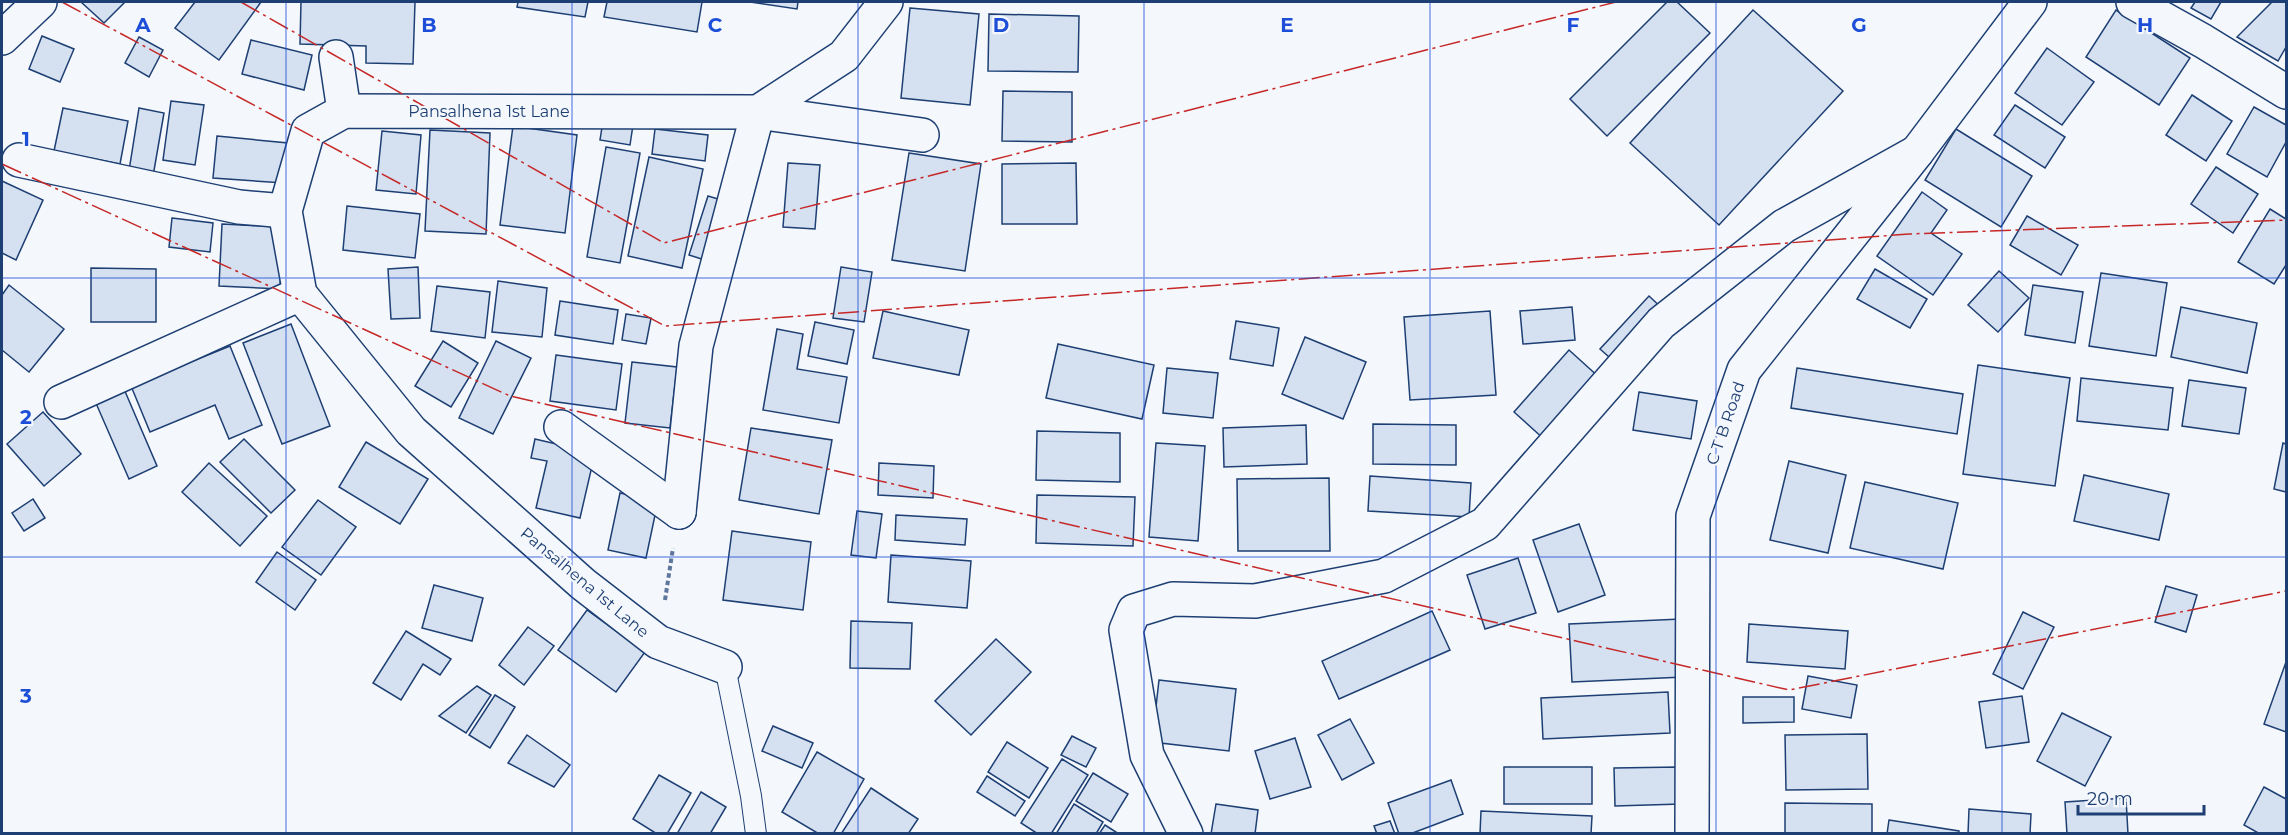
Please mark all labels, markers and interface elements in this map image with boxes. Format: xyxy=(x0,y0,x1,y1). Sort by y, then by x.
text: A xyxy=(134,13,151,37)
text: B xyxy=(421,13,437,37)
text: C xyxy=(708,13,723,37)
text: D xyxy=(993,13,1009,37)
text: E xyxy=(1280,13,1294,37)
text: F xyxy=(1567,13,1580,37)
text: G xyxy=(1851,13,1867,37)
text: H xyxy=(2137,13,2153,37)
street label: Pansalhena 1st Lane xyxy=(408,102,570,121)
text: 1 xyxy=(22,127,30,151)
street label: C T B Road xyxy=(1702,379,1749,467)
text: 2 xyxy=(20,405,32,429)
street label: Pansalhena 1st Lane xyxy=(517,523,653,642)
text: 3 xyxy=(19,684,32,708)
scale bar xyxy=(2078,778,2204,816)
text: 20 m xyxy=(2087,788,2133,810)

